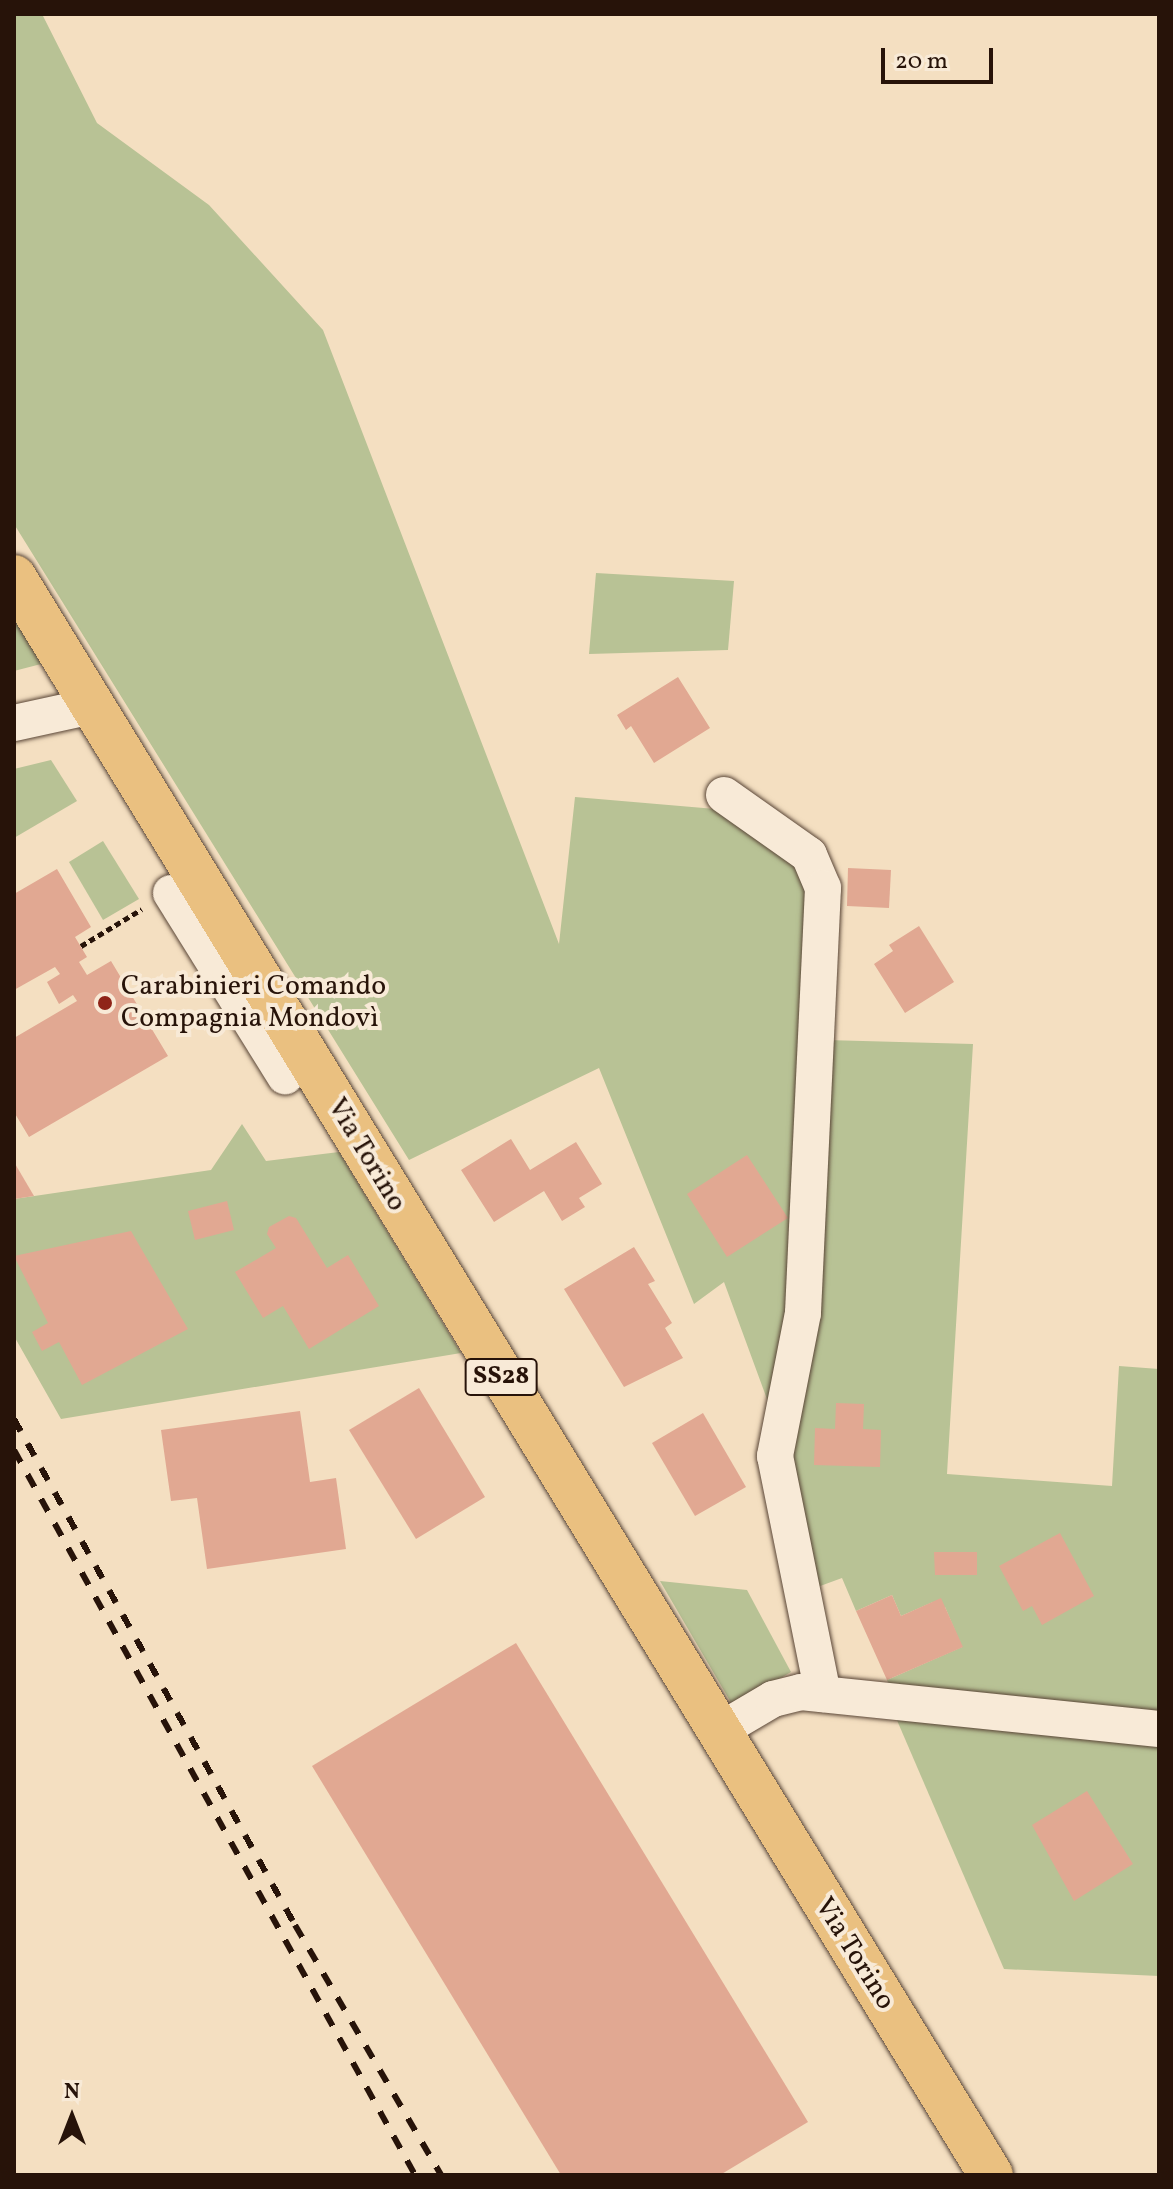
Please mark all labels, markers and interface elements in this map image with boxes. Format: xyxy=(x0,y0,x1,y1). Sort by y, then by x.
scale bar xyxy=(885,32,997,82)
text: 20 m xyxy=(895,45,948,79)
place label: Carabinieri Comando Compagnia Mondovì xyxy=(121,970,386,1036)
marker: Carabinieri Comando Compagnia Mondovì xyxy=(96,994,114,1012)
street label: Via Torino xyxy=(319,1092,413,1218)
road number: SS28 xyxy=(463,1355,539,1399)
street label: Via Torino xyxy=(806,1891,902,2017)
north arrow xyxy=(32,2077,112,2157)
text: N xyxy=(64,2077,80,2108)

